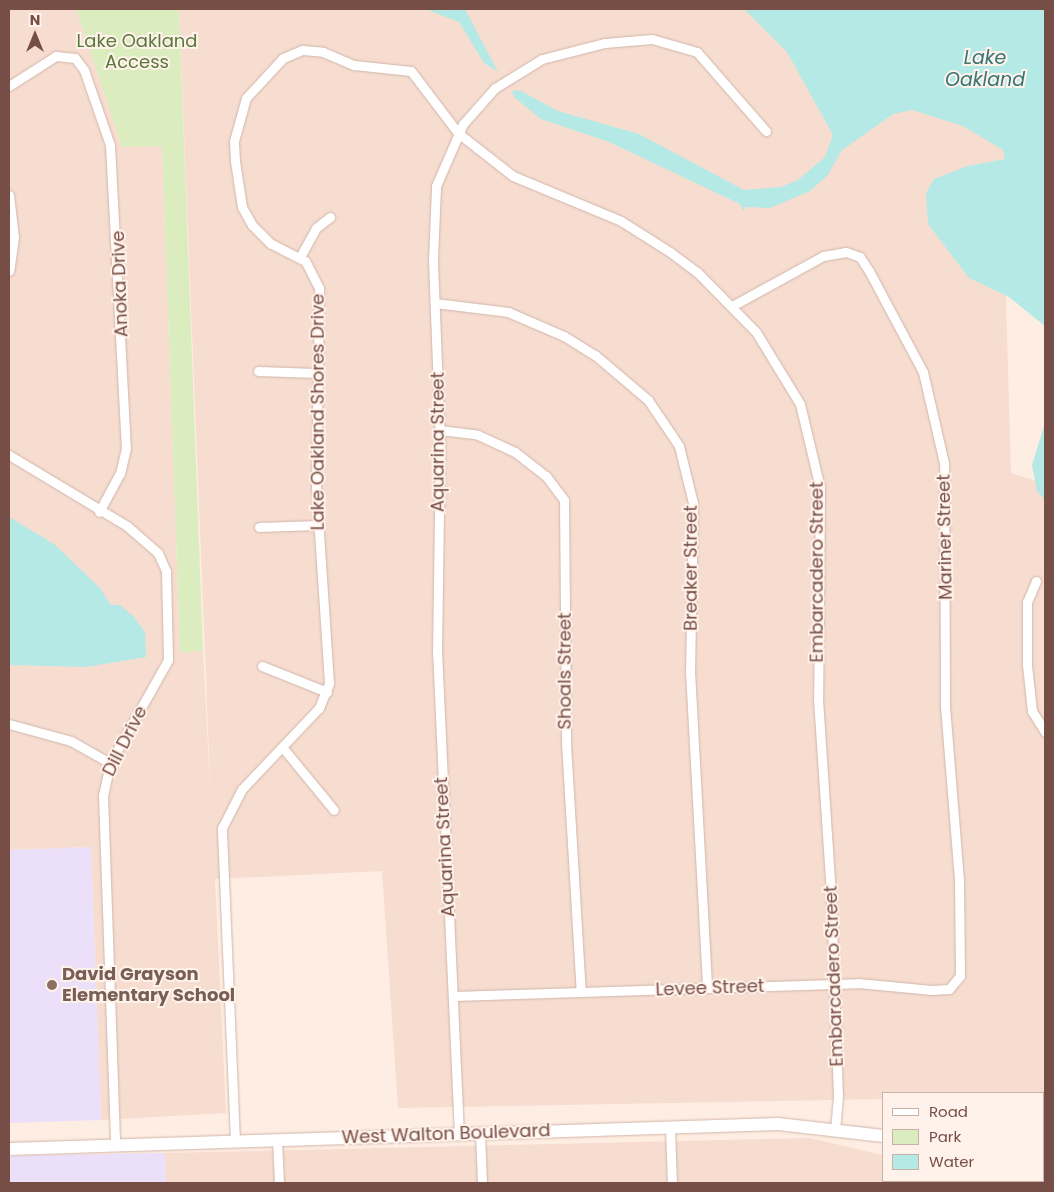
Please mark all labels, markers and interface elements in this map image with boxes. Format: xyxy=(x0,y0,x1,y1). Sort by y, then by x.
north arrow xyxy=(10,10,60,60)
text: N xyxy=(30,10,40,30)
park label: Lake Oakland Access xyxy=(76,31,198,74)
water label: Lake Oakland xyxy=(945,47,1025,91)
street label: Anoka Drive xyxy=(107,230,133,338)
street label: Lake Oakland Shores Drive xyxy=(307,294,329,530)
street label: Aquarina Street xyxy=(427,372,449,512)
street label: Mariner Street xyxy=(933,474,957,600)
street label: Embarcadero Street xyxy=(806,482,828,662)
street label: Breaker Street xyxy=(680,505,702,631)
street label: Shoals Street xyxy=(554,612,576,730)
street label: Dill Drive xyxy=(98,702,152,780)
street label: Aquarina Street xyxy=(431,776,459,918)
street label: Embarcadero Street xyxy=(820,885,848,1067)
place label: David Grayson Elementary School xyxy=(62,964,235,1006)
street label: Levee Street xyxy=(655,975,765,1001)
marker: David Grayson Elementary School xyxy=(46,979,58,991)
legend xyxy=(882,1092,1044,1182)
text: Road xyxy=(929,1101,968,1122)
street label: West Walton Boulevard xyxy=(341,1120,551,1148)
text: Park xyxy=(929,1126,961,1147)
text: Water xyxy=(929,1151,974,1172)

